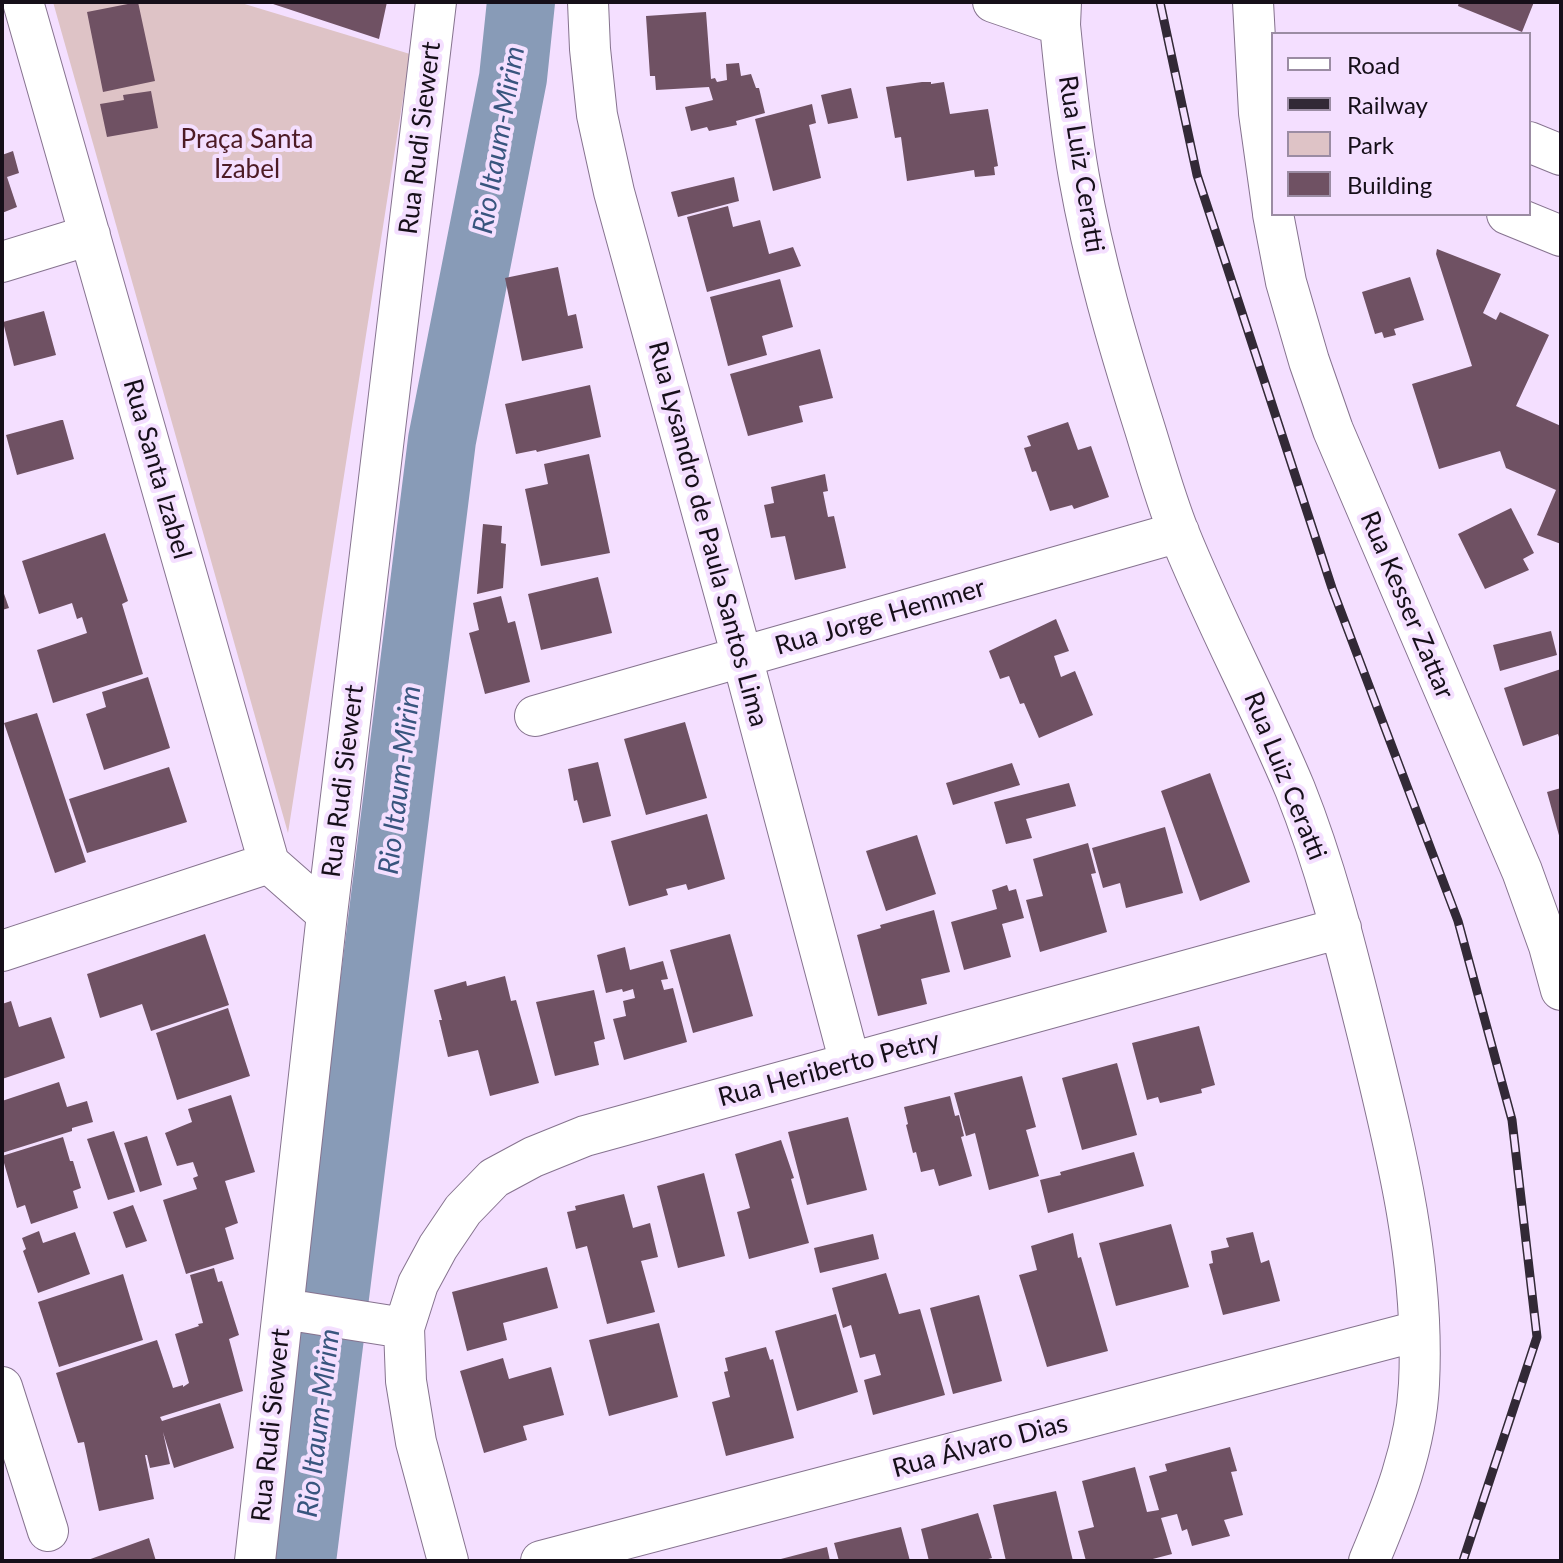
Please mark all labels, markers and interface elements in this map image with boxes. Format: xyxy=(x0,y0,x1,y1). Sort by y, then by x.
legend xyxy=(1271,32,1531,216)
street label: Rua Rudi Siewert xyxy=(393,40,447,236)
water label: Rio Itaum-Mirim xyxy=(466,44,532,236)
text: Road xyxy=(1347,50,1400,79)
street label: Rua Luiz Ceratti xyxy=(1052,73,1110,255)
text: Railway xyxy=(1347,90,1428,119)
park label: Praça Santa Izabel xyxy=(181,124,313,186)
text: Park xyxy=(1347,130,1394,159)
text: Building xyxy=(1347,170,1432,199)
street label: Rua Lysandro de Paula Santos Lima xyxy=(641,338,775,730)
street label: Rua Santa Izabel xyxy=(116,375,198,563)
street label: Rua Kesser Zattar xyxy=(1353,507,1461,703)
street label: Rua Jorge Hemmer xyxy=(771,572,989,662)
street label: Rua Rudi Siewert xyxy=(316,683,370,879)
water label: Rio Itaum-Mirim xyxy=(372,684,428,876)
street label: Rua Luiz Ceratti xyxy=(1237,687,1333,865)
street label: Rua Heriberto Petry xyxy=(715,1024,943,1114)
street label: Rua Rudi Siewert xyxy=(245,1327,297,1523)
water label: Rio Itaum-Mirim xyxy=(291,1327,347,1519)
street label: Rua Álvaro Dias xyxy=(889,1408,1071,1484)

